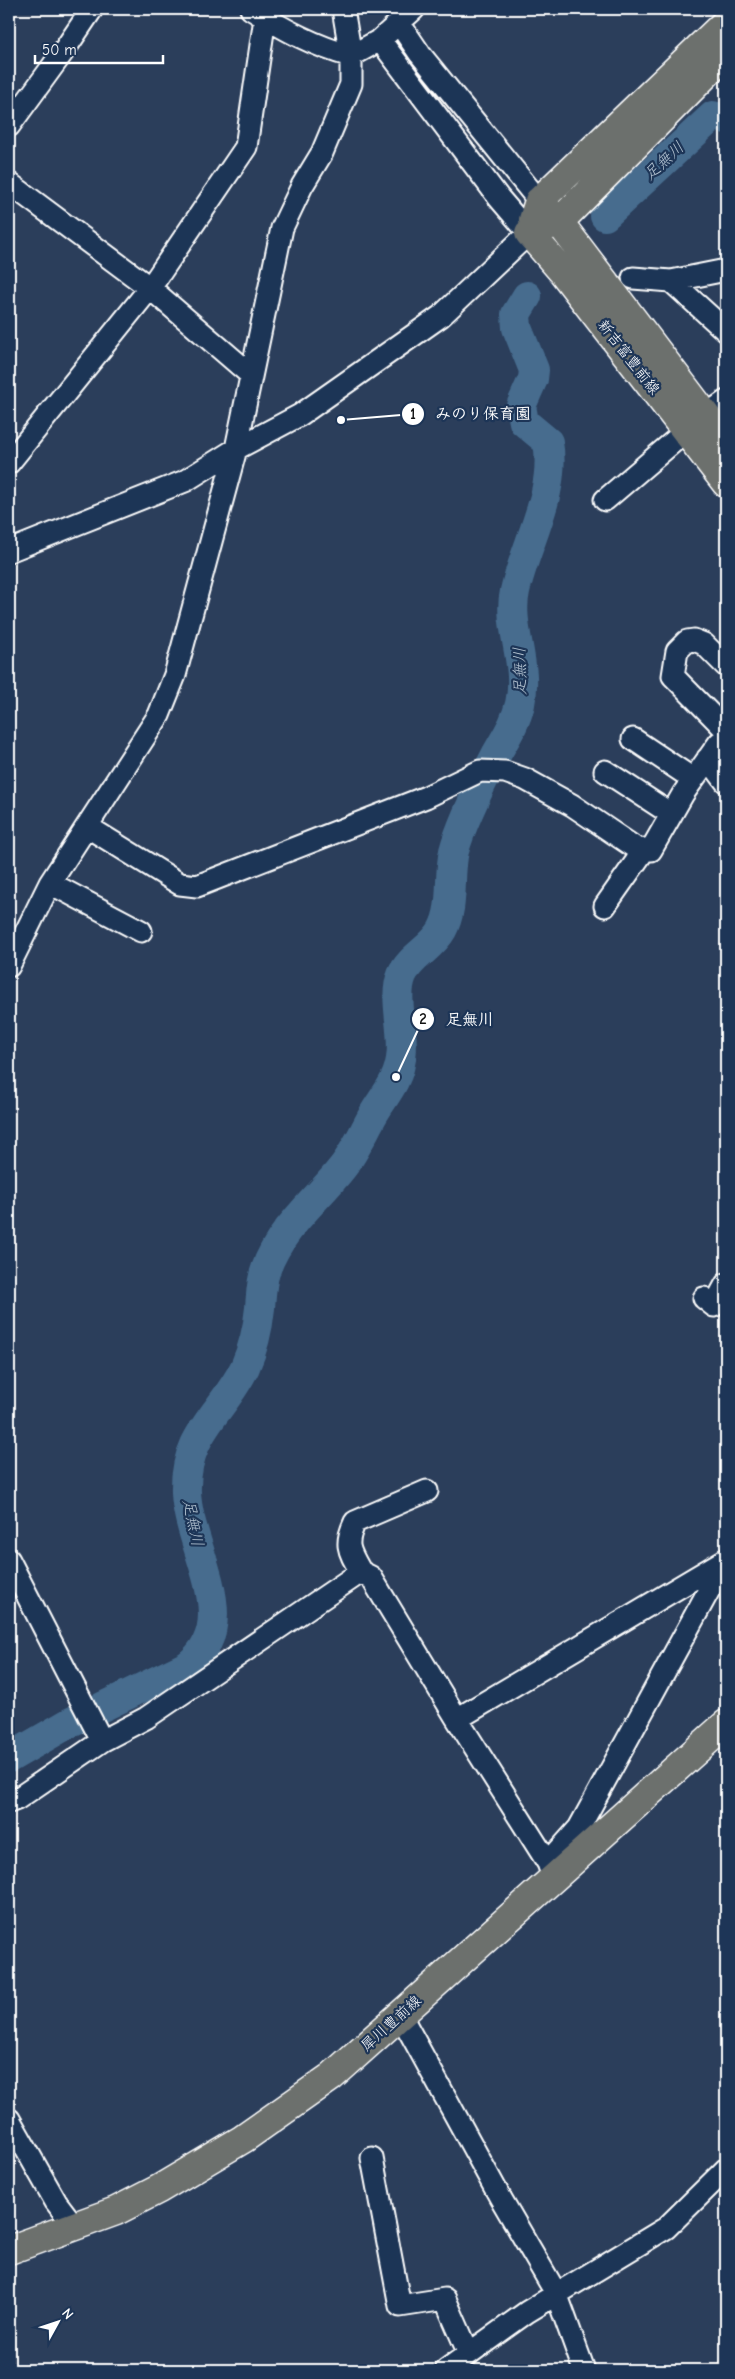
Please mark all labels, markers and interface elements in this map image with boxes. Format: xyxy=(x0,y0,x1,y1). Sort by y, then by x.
scale bar xyxy=(35,32,162,64)
text: 50 m xyxy=(42,41,77,59)
water label: 足無川 xyxy=(640,138,688,184)
street label: 新吉富豊前線 xyxy=(594,316,664,398)
callout: みのり保育園 xyxy=(400,398,541,429)
text: 1 xyxy=(410,405,416,423)
text: みのり保育園 xyxy=(435,405,531,423)
water label: 足無川 xyxy=(511,647,529,695)
callout: 足無川 xyxy=(411,1004,504,1035)
text: 2 xyxy=(419,1010,427,1028)
text: 足無川 xyxy=(446,1011,494,1029)
water label: 足無川 xyxy=(179,1498,207,1548)
street label: 犀川豊前線 xyxy=(357,1991,425,2055)
north arrow xyxy=(32,2296,82,2346)
text: N xyxy=(58,2305,77,2323)

